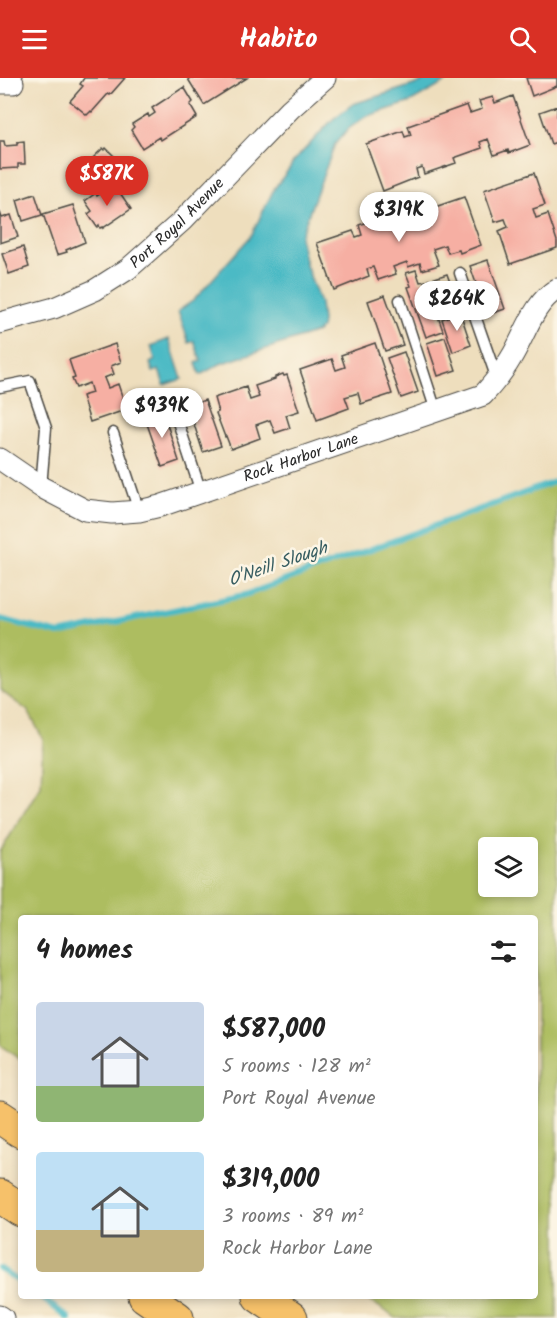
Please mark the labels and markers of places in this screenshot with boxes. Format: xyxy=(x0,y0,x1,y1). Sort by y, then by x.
pin: $587K xyxy=(65,156,149,207)
pin: $319K xyxy=(357,192,441,243)
pin: $264K xyxy=(415,281,499,332)
pin: $939K xyxy=(120,388,204,439)

